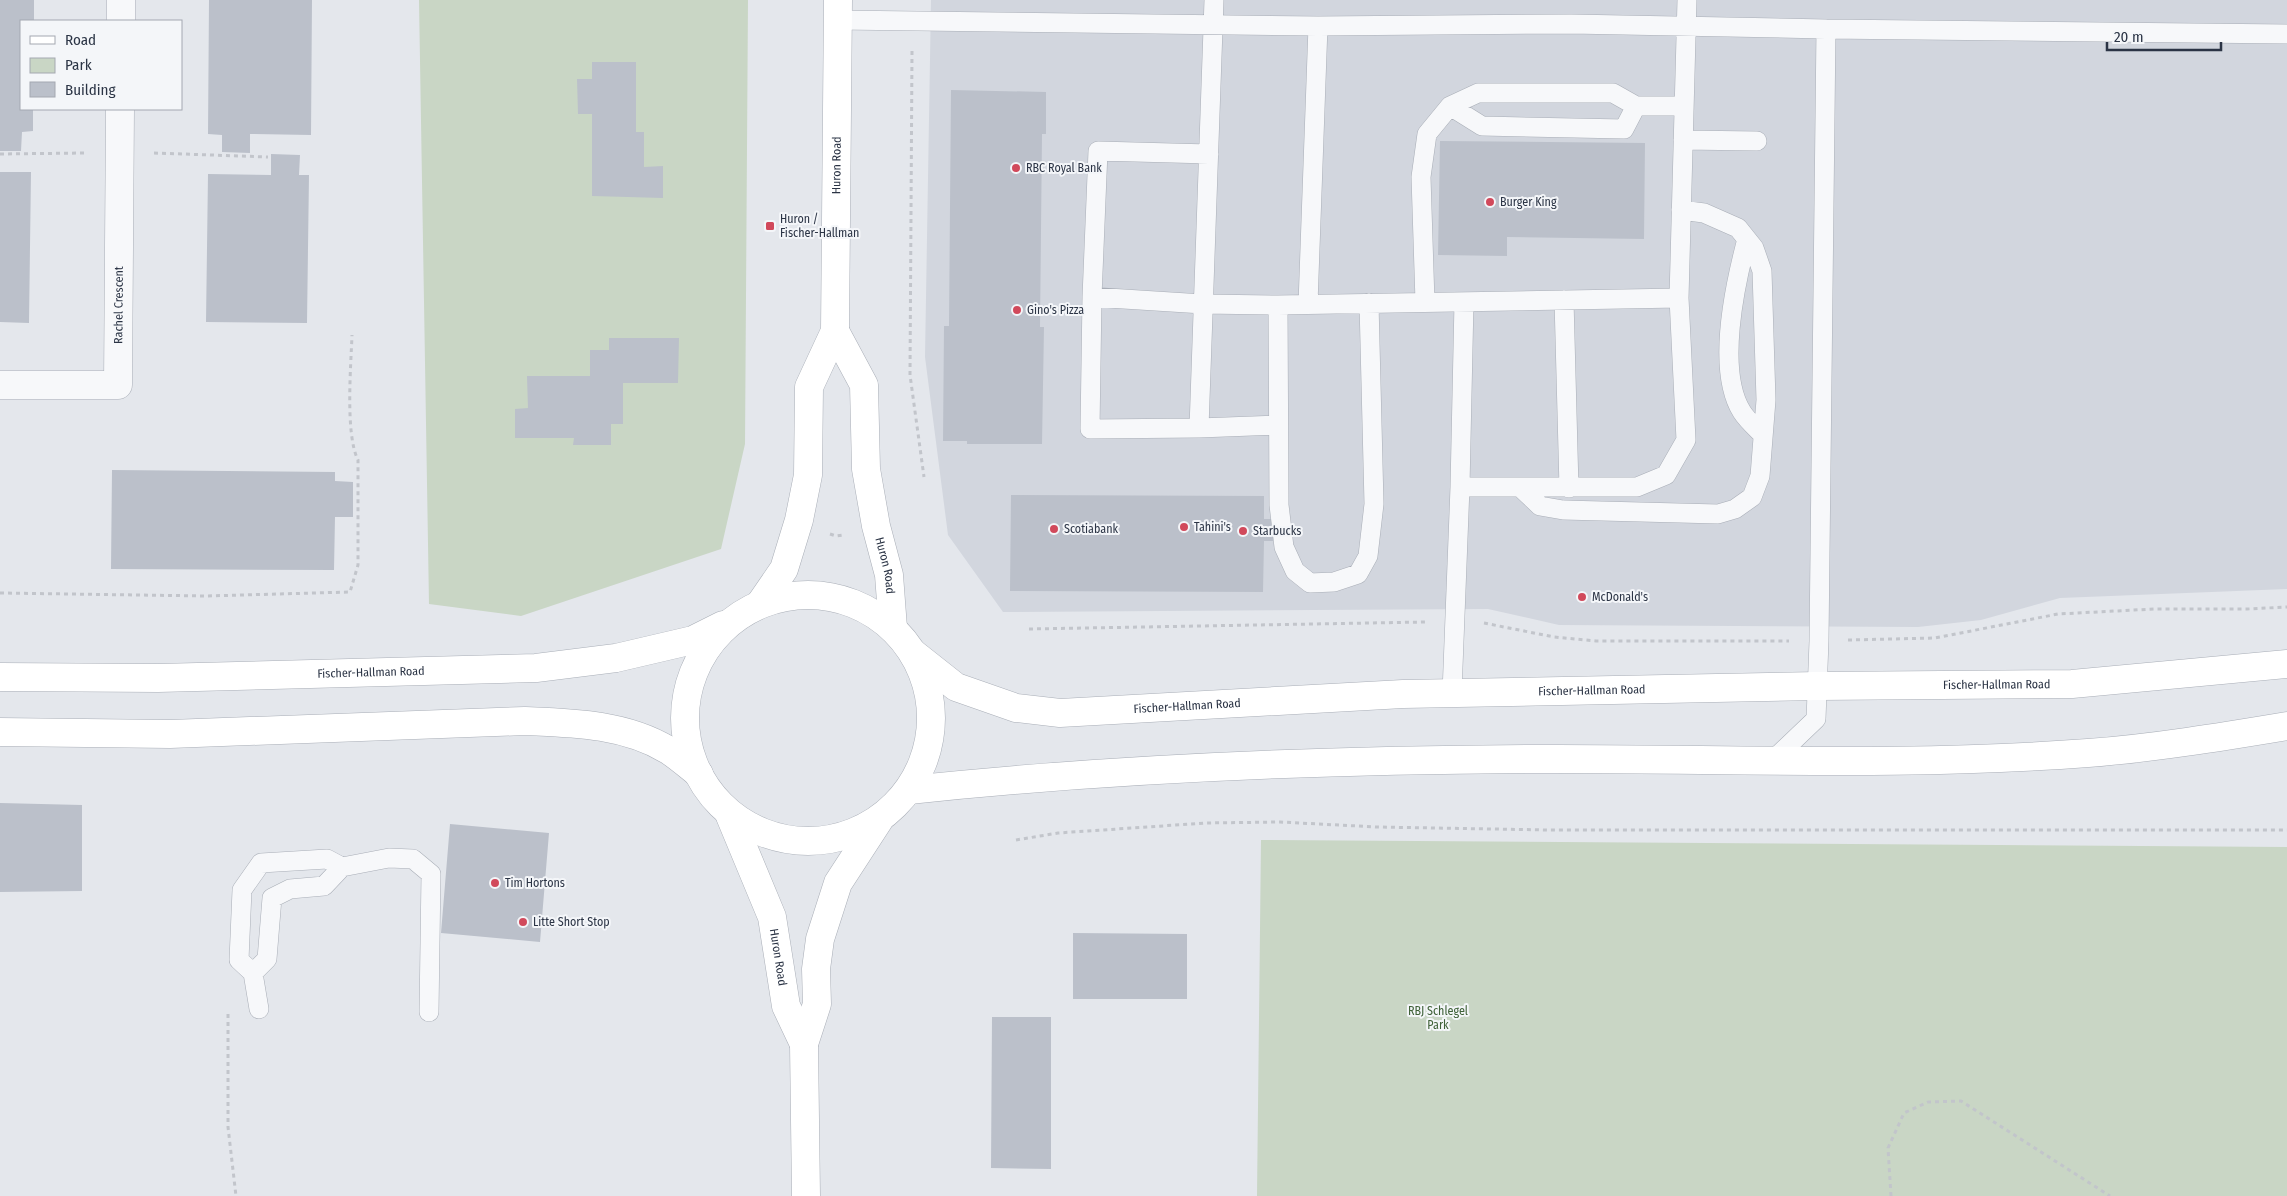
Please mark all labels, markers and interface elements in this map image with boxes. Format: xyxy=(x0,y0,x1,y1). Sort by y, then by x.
legend xyxy=(20,20,182,110)
scale bar xyxy=(2107,20,2221,52)
text: 20 m xyxy=(2114,28,2144,46)
text: Road xyxy=(65,31,96,49)
text: Park xyxy=(65,56,92,74)
text: Building xyxy=(65,81,116,99)
street label: Huron Road xyxy=(829,136,844,194)
place label: RBC Royal Bank xyxy=(1026,161,1102,175)
marker: RBC Royal Bank xyxy=(1010,162,1022,174)
place label: Burger King xyxy=(1500,195,1557,209)
marker: Burger King xyxy=(1484,196,1496,208)
place label: Huron / Fischer-Hallman xyxy=(780,212,859,240)
marker: Huron / Fischer-Hallman xyxy=(764,220,776,232)
street label: Rachel Crescent xyxy=(111,266,126,344)
place label: Gino's Pizza xyxy=(1027,303,1084,317)
marker: Gino's Pizza xyxy=(1011,304,1023,316)
place label: Tahini's xyxy=(1194,520,1231,534)
marker: Tahini's xyxy=(1178,521,1190,533)
place label: Scotiabank xyxy=(1064,522,1118,536)
marker: Scotiabank xyxy=(1048,523,1060,535)
place label: Starbucks xyxy=(1253,524,1301,538)
marker: Starbucks xyxy=(1237,525,1249,537)
street label: Huron Road xyxy=(872,536,897,594)
place label: McDonald's xyxy=(1592,590,1648,604)
marker: McDonald's xyxy=(1576,591,1588,603)
street label: Fischer-Hallman Road xyxy=(317,664,425,681)
street label: Fischer-Hallman Road xyxy=(1943,677,2050,692)
street label: Fischer-Hallman Road xyxy=(1538,682,1646,698)
street label: Fischer-Hallman Road xyxy=(1133,696,1241,716)
place label: Tim Hortons xyxy=(505,876,565,890)
marker: Tim Hortons xyxy=(489,877,501,889)
place label: Litte Short Stop xyxy=(533,915,610,929)
marker: Litte Short Stop xyxy=(517,916,529,928)
street label: Huron Road xyxy=(767,927,790,987)
park label: RBJ Schlegel Park xyxy=(1408,1004,1468,1032)

